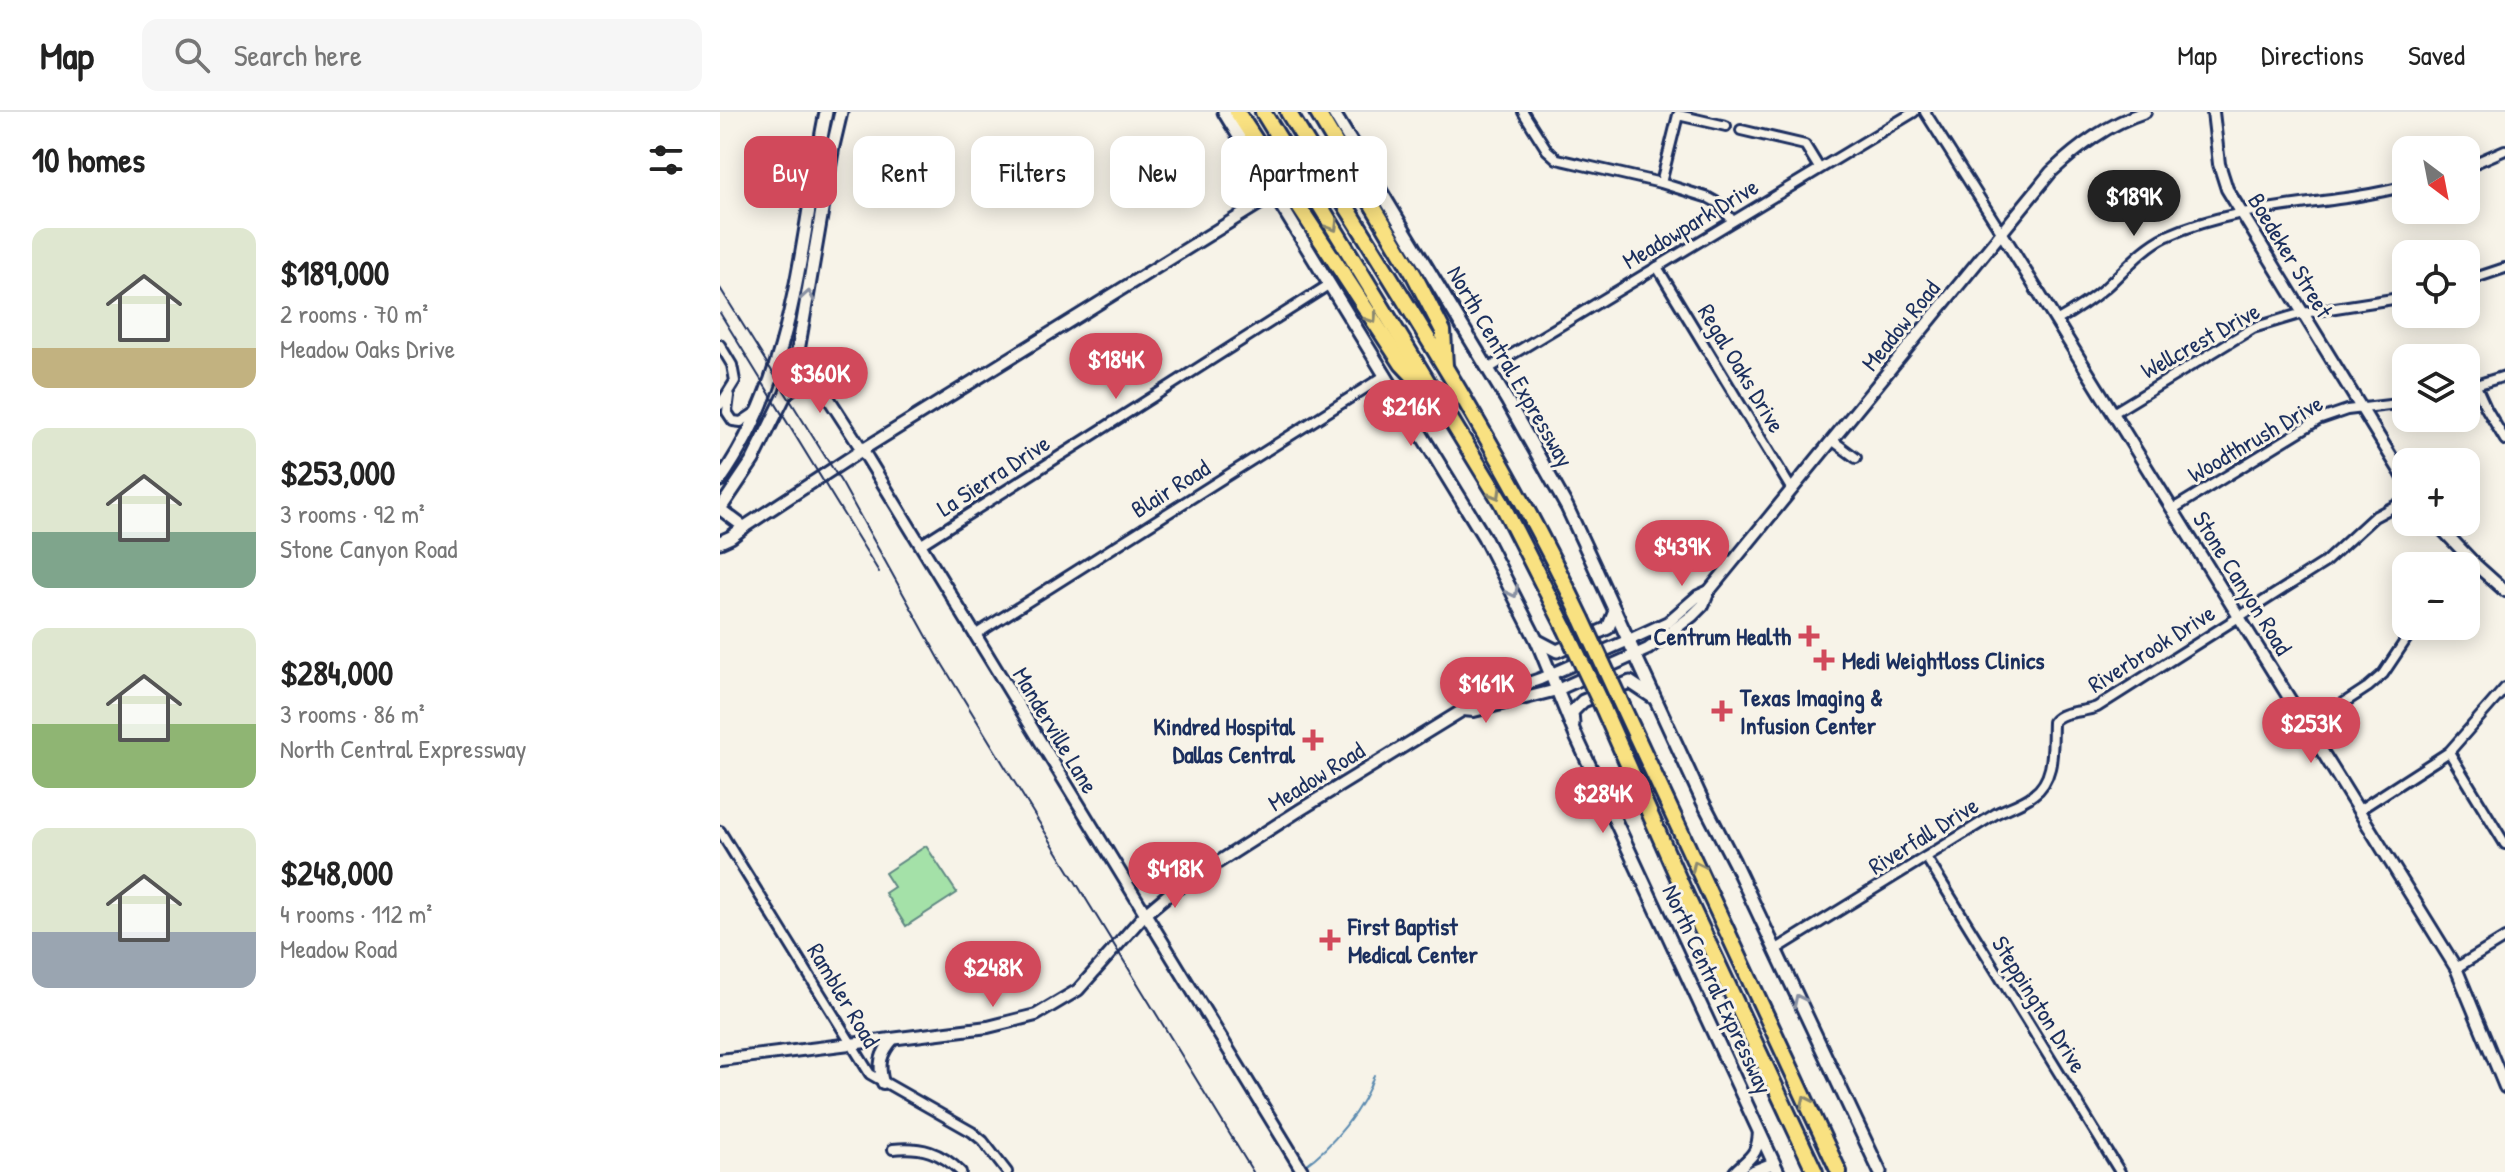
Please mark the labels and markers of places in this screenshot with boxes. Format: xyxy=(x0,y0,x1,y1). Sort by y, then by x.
pin: $189K xyxy=(2078,170,2190,238)
pin: $184K xyxy=(1060,333,1172,401)
pin: $360K xyxy=(764,347,876,415)
pin: $216K xyxy=(1355,380,1467,448)
pin: $439K xyxy=(1626,520,1738,588)
place label: Centrum Health xyxy=(1654,620,1791,652)
marker: Centrum Health xyxy=(1798,625,1820,647)
place label: Medi Weightloss Clinics xyxy=(1842,644,2045,677)
marker: Medi Weightloss Clinics xyxy=(1813,649,1835,671)
pin: $161K xyxy=(1430,657,1542,725)
place label: Texas Imaging & Infusion Center xyxy=(1739,681,1883,741)
pin: $253K xyxy=(2255,697,2367,765)
marker: Texas Imaging & Infusion Center xyxy=(1711,700,1733,722)
place label: Kindred Hospital Dallas Central xyxy=(1153,710,1296,770)
marker: Kindred Hospital Dallas Central xyxy=(1302,729,1324,751)
pin: $284K xyxy=(1547,767,1659,835)
pin: $418K xyxy=(1119,842,1231,910)
place label: First Baptist Medical Center xyxy=(1347,910,1479,970)
marker: First Baptist Medical Center xyxy=(1319,929,1341,951)
pin: $248K xyxy=(937,941,1049,1009)

